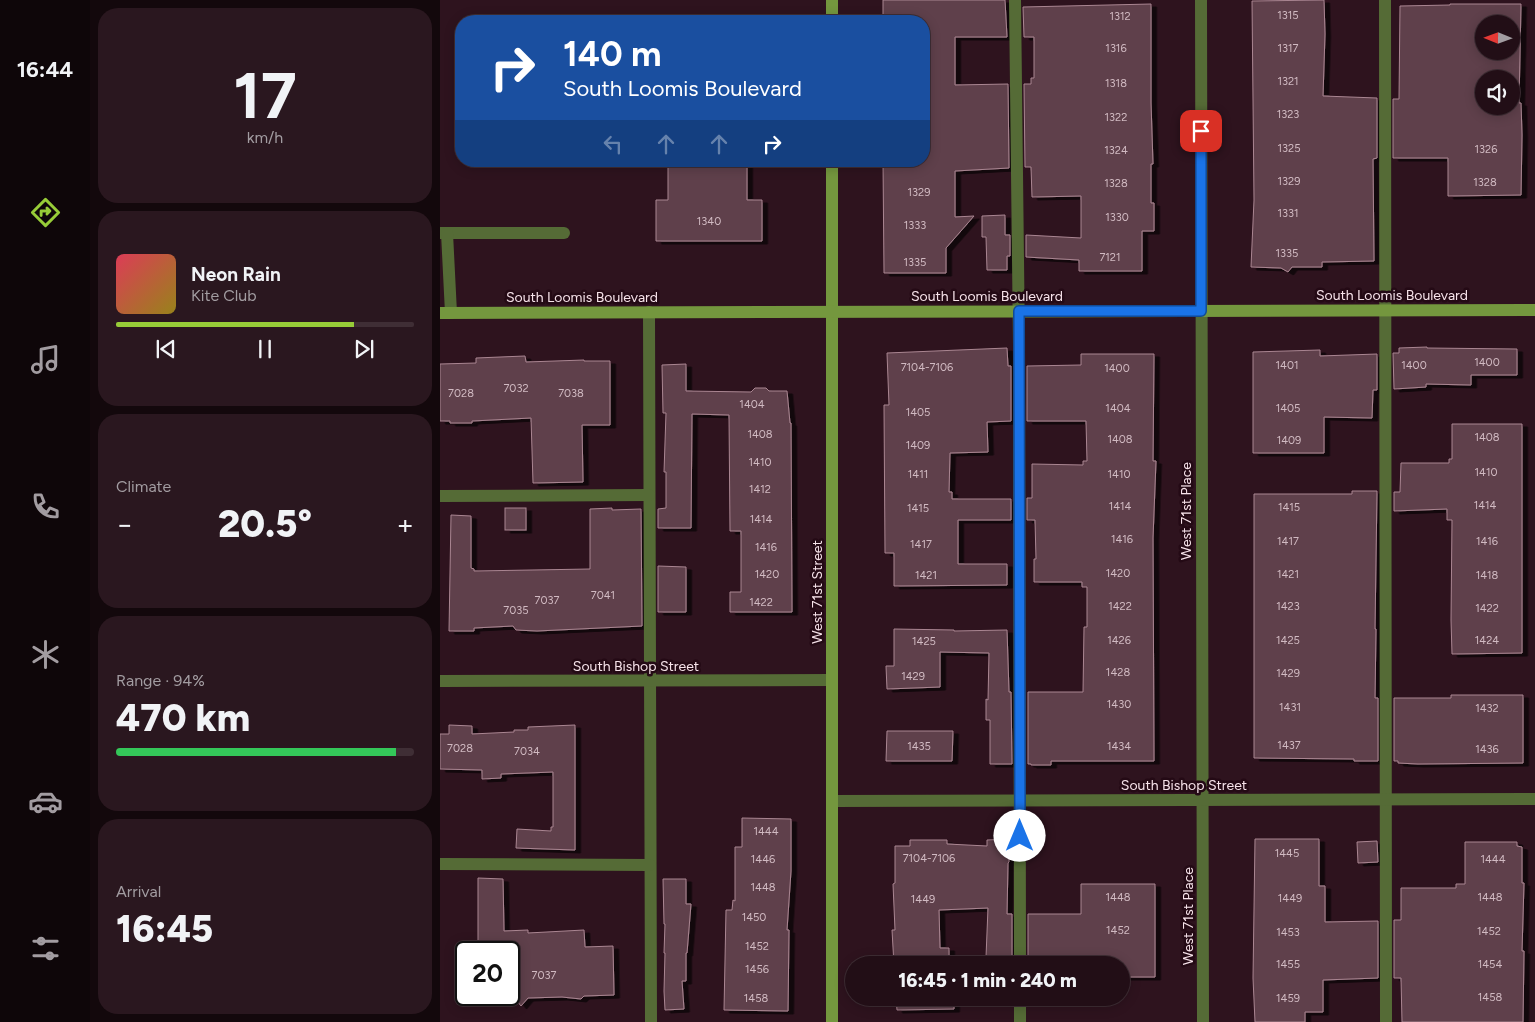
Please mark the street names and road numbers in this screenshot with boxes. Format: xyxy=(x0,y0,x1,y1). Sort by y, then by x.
street label: South Loomis Boulevard xyxy=(1316,287,1468,304)
street label: South Loomis Boulevard xyxy=(911,288,1063,305)
street label: South Loomis Boulevard xyxy=(506,289,658,306)
street label: West 71st Place xyxy=(1178,462,1195,560)
street label: West 71st Street xyxy=(809,540,826,644)
street label: South Bishop Street xyxy=(573,658,699,675)
street label: South Bishop Street xyxy=(1121,777,1247,794)
street label: West 71st Place xyxy=(1180,867,1197,965)

